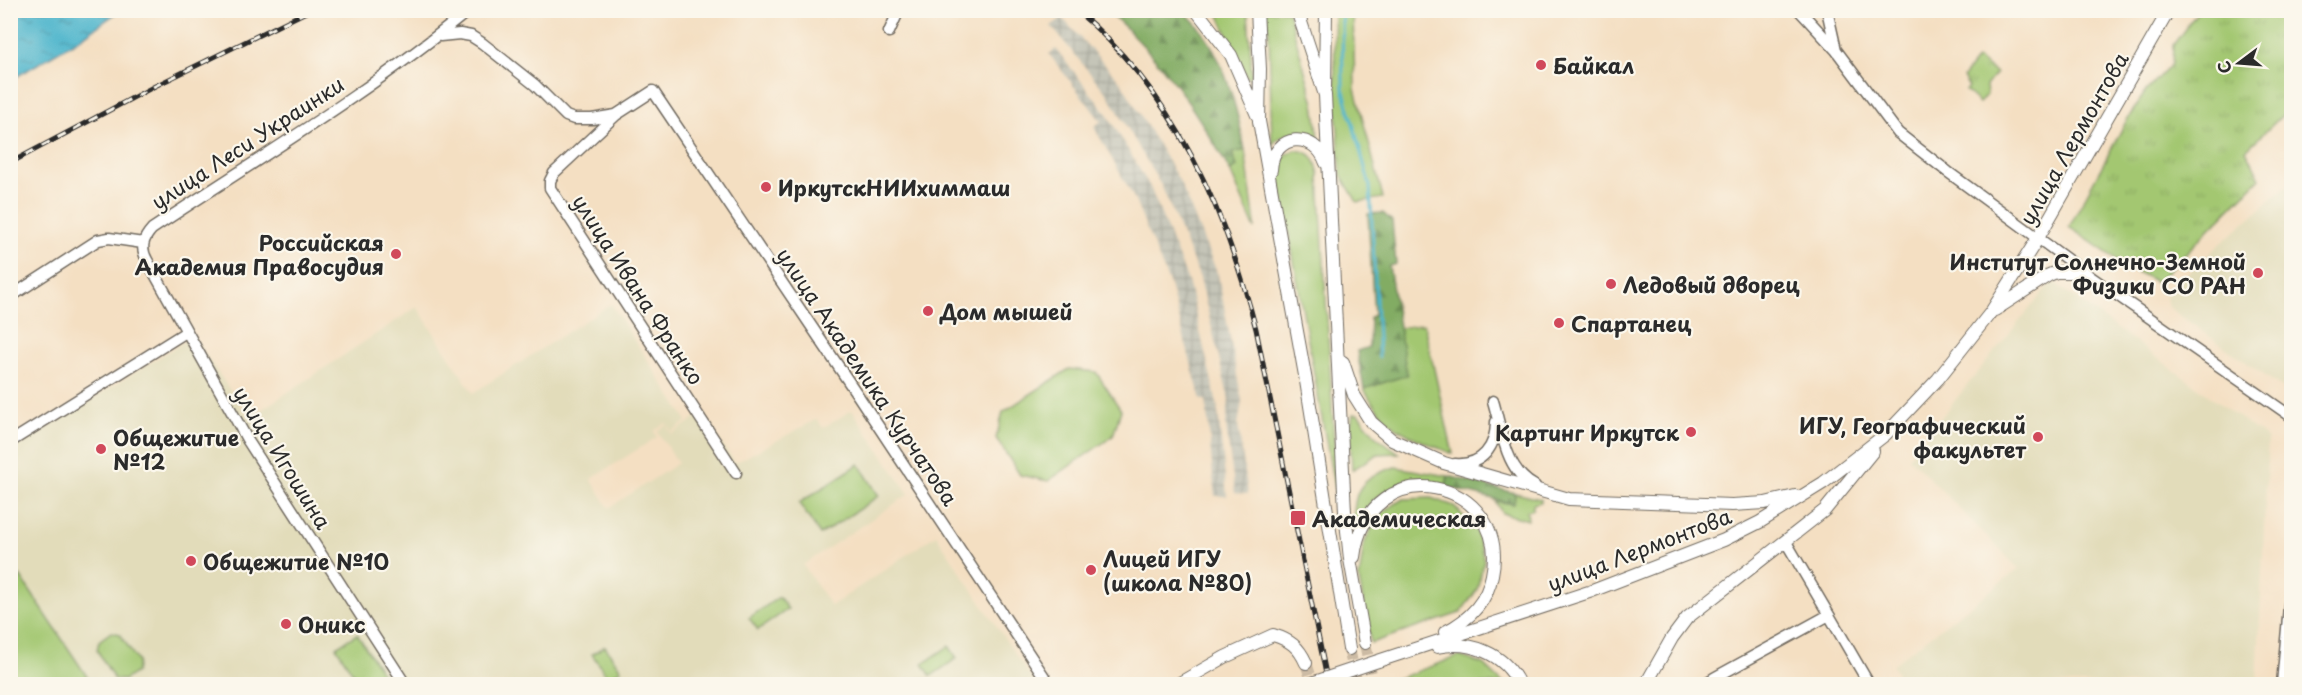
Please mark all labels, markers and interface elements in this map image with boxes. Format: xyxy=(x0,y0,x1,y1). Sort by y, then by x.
north arrow xyxy=(2209,33,2269,93)
street label: улица Лермонтова xyxy=(2010,46,2136,230)
place label: Байкал xyxy=(1553,49,1634,81)
marker: Байкал xyxy=(1534,58,1548,72)
text: С xyxy=(2210,58,2237,77)
street label: улица Леси Украинки xyxy=(144,67,350,217)
place label: ИркутскНИИхиммаш xyxy=(778,171,1010,203)
marker: ИркутскНИИхиммаш xyxy=(759,180,773,194)
street label: улица Ивана Франко xyxy=(565,187,713,391)
place label: Российская Академия Правосудия xyxy=(135,226,384,282)
street label: улица Академика Курчатова xyxy=(769,241,967,511)
place label: Институт Солнечно-Земной Физики СО РАН xyxy=(1949,245,2246,301)
marker: Российская Академия Правосудия xyxy=(389,247,403,261)
marker: Институт Солнечно-Земной Физики СО РАН xyxy=(2251,266,2265,280)
place label: Ледовый дворец xyxy=(1623,268,1800,300)
marker: Ледовый дворец xyxy=(1604,277,1618,291)
place label: Дом мышей xyxy=(939,295,1073,327)
marker: Дом мышей xyxy=(921,304,935,318)
place label: Спартанец xyxy=(1571,307,1692,339)
marker: Спартанец xyxy=(1552,316,1566,330)
street label: улица Игошина xyxy=(226,379,340,535)
place label: ИГУ, Географический факультет xyxy=(1799,409,2026,465)
place label: Картинг Иркутск xyxy=(1495,416,1680,448)
place label: Общежитие №12 xyxy=(113,421,239,477)
marker: Картинг Иркутск xyxy=(1684,425,1698,439)
marker: ИГУ, Географический факультет xyxy=(2031,430,2045,444)
marker: Общежитие №12 xyxy=(94,442,108,456)
street label: улица Лермонтова xyxy=(1542,499,1736,599)
place label: Академическая xyxy=(1312,502,1486,534)
marker: Академическая xyxy=(1289,509,1307,527)
place label: Лицей ИГУ (школа №80) xyxy=(1103,542,1252,598)
place label: Общежитие №10 xyxy=(203,545,389,577)
marker: Общежитие №10 xyxy=(184,554,198,568)
marker: Лицей ИГУ (школа №80) xyxy=(1084,563,1098,577)
place label: Оникс xyxy=(298,608,366,640)
marker: Оникс xyxy=(279,617,293,631)

